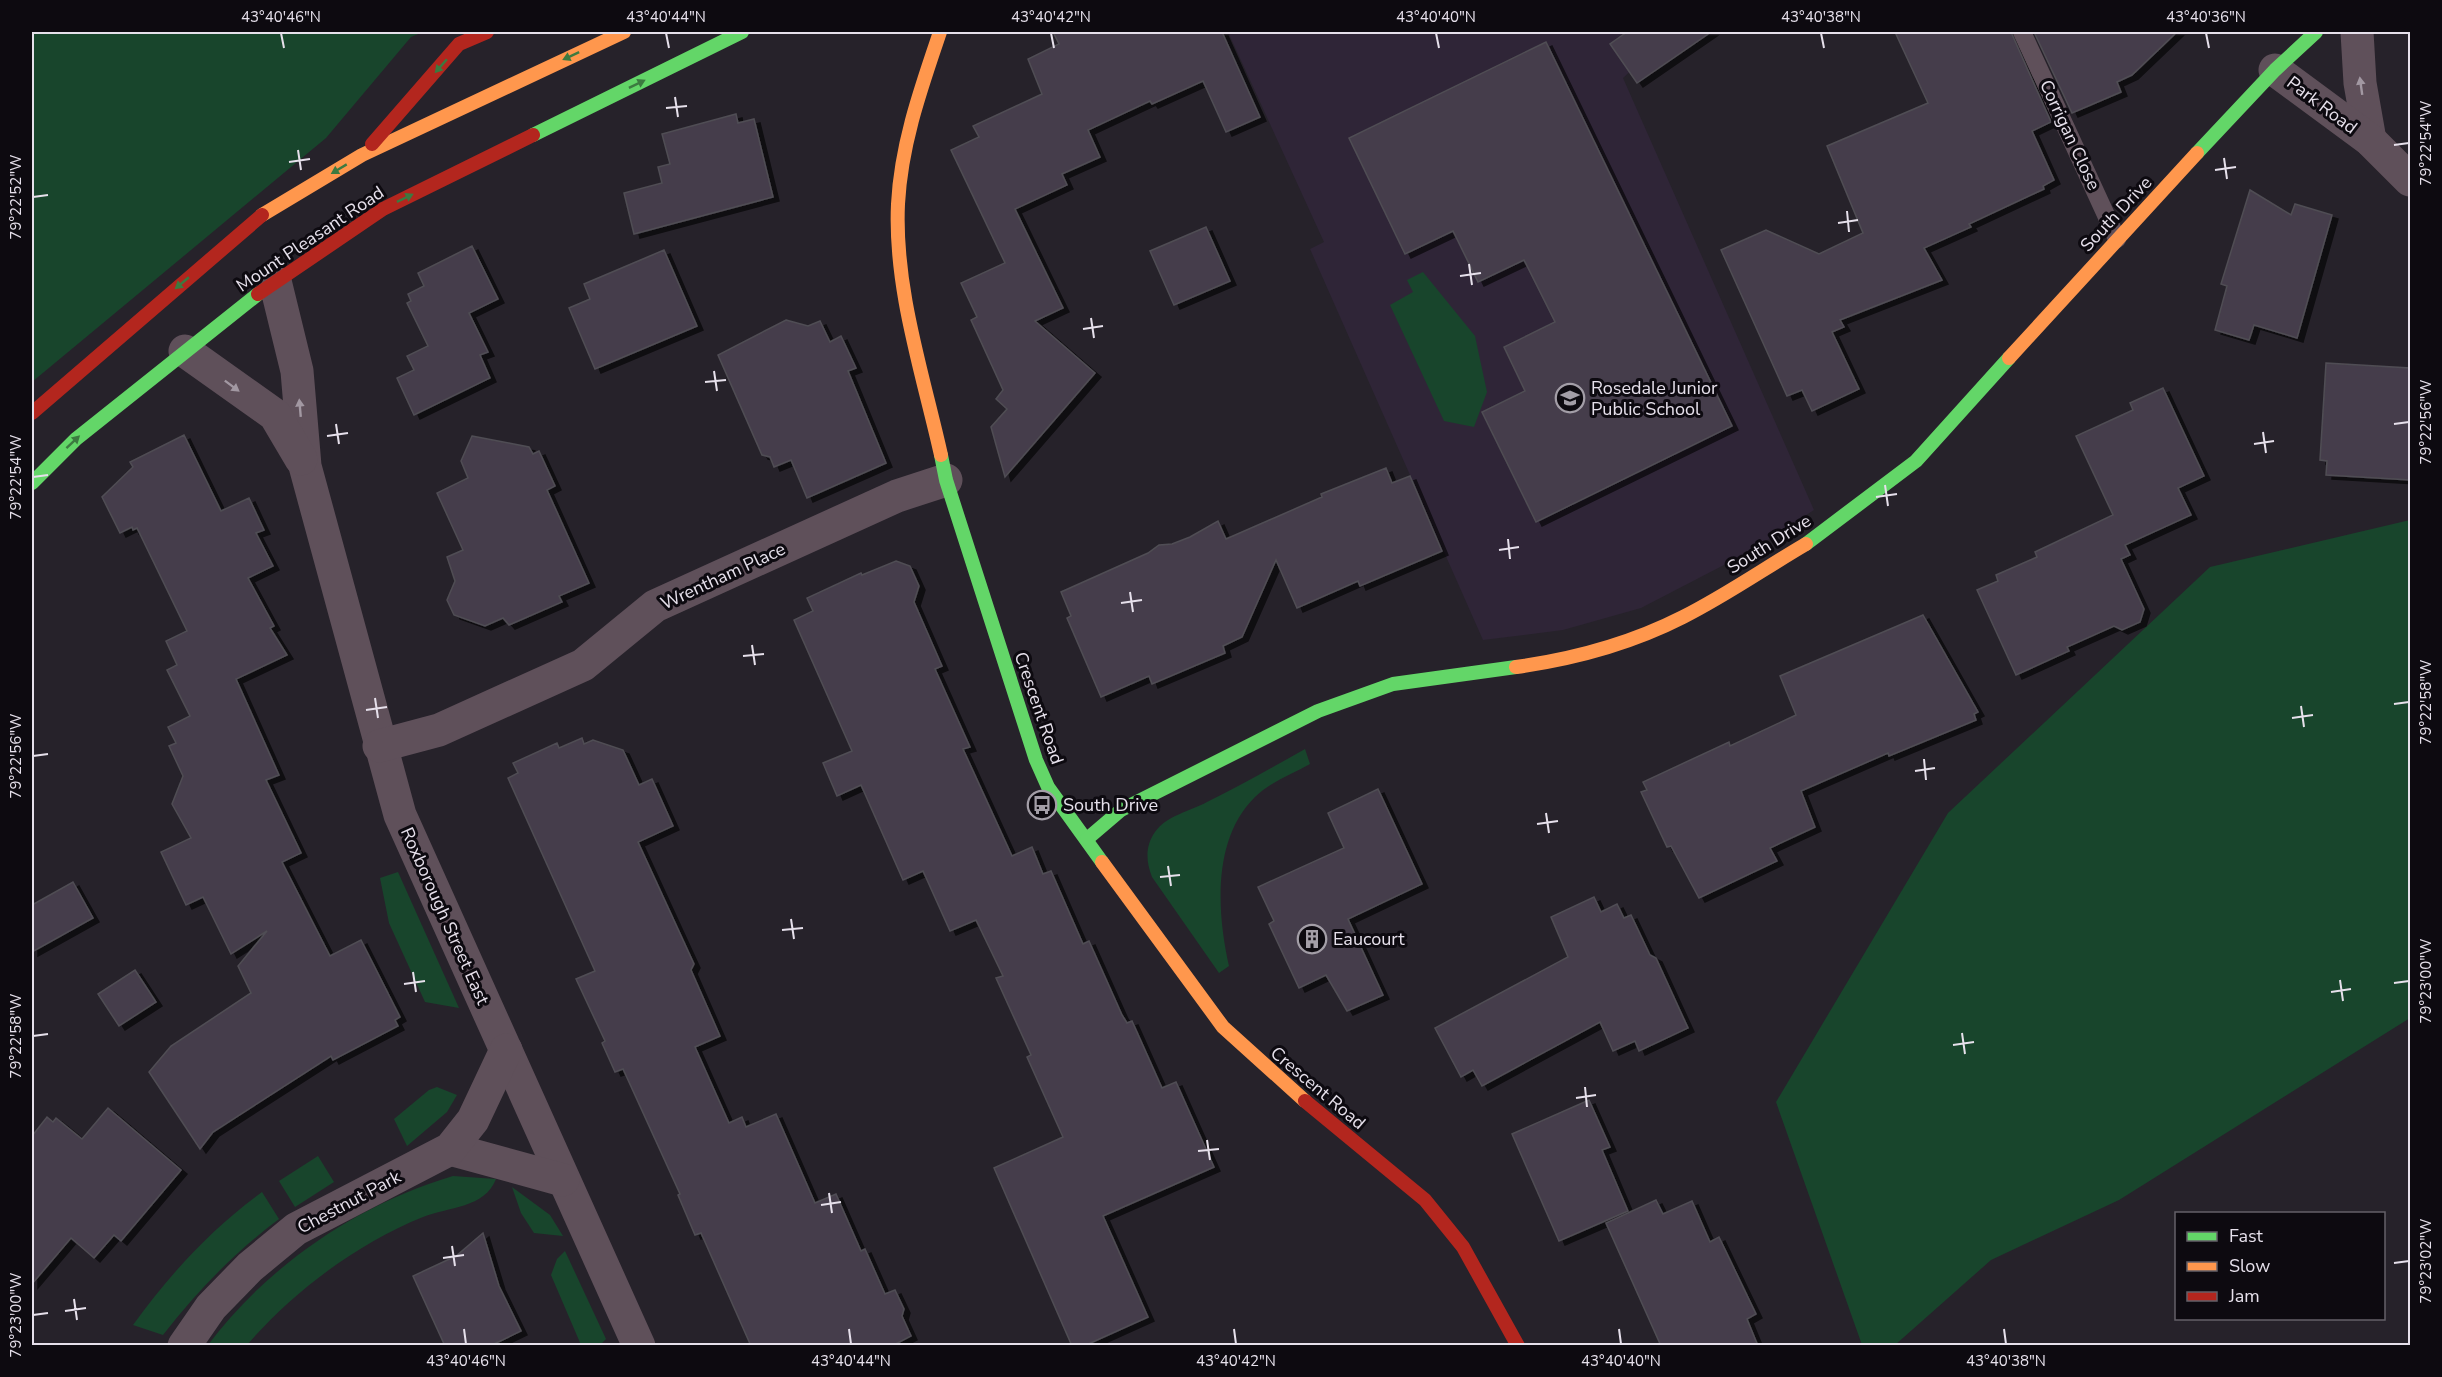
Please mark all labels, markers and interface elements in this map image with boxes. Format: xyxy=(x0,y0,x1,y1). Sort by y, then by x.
text: 43°40'46"N xyxy=(241,7,321,27)
text: 43°40'44"N xyxy=(626,7,706,27)
text: 43°40'42"N xyxy=(1011,7,1091,27)
text: 43°40'40"N xyxy=(1396,7,1476,27)
text: 43°40'38"N xyxy=(1781,7,1861,27)
text: 43°40'36"N xyxy=(2166,7,2246,27)
one-way arrow xyxy=(563,52,580,61)
one-way arrow xyxy=(435,58,448,73)
street label: Park Road xyxy=(2282,71,2362,139)
street label: Corrigan Close xyxy=(2034,76,2106,194)
one-way arrow xyxy=(2356,77,2365,96)
one-way arrow xyxy=(628,79,645,88)
text: 79°22'54"W xyxy=(2416,100,2436,186)
text: 79°22'52"W xyxy=(6,154,26,240)
one-way arrow xyxy=(331,163,347,174)
street label: South Drive xyxy=(2075,171,2157,257)
street label: Mount Pleasant Road xyxy=(231,181,389,297)
one-way arrow xyxy=(397,193,414,203)
one-way arrow xyxy=(175,276,190,289)
place label: Rosedale Junior Public School xyxy=(1591,376,1718,421)
one-way arrow xyxy=(224,379,239,391)
text: 79°22'56"W xyxy=(2416,379,2436,465)
school or university icon: Rosedale Junior Public School xyxy=(1554,382,1586,414)
one-way arrow xyxy=(295,398,305,417)
text: 79°22'54"W xyxy=(6,434,26,520)
one-way arrow xyxy=(65,436,80,449)
street label: South Drive xyxy=(1722,509,1816,579)
street label: Wrentham Place xyxy=(657,537,789,615)
street label: Crescent Road xyxy=(1009,649,1069,767)
text: 79°22'58"W xyxy=(2416,659,2436,745)
text: 79°22'56"W xyxy=(6,713,26,799)
bus stop icon: South Drive xyxy=(1026,789,1058,821)
place label: South Drive xyxy=(1063,793,1158,817)
street label: Roxborough Street East xyxy=(395,823,495,1009)
building icon: Eaucourt xyxy=(1296,923,1328,955)
place label: Eaucourt xyxy=(1333,927,1405,951)
text: 79°23'00"W xyxy=(2416,938,2436,1024)
text: 79°22'58"W xyxy=(6,993,26,1079)
street label: Crescent Road xyxy=(1265,1041,1371,1135)
street label: Chestnut Park xyxy=(293,1164,406,1239)
legend xyxy=(2175,1212,2385,1320)
text: 79°23'02"W xyxy=(2416,1218,2436,1304)
text: Fast xyxy=(2229,1224,2264,1248)
text: Slow xyxy=(2229,1254,2270,1278)
text: 79°23'00"W xyxy=(6,1272,26,1358)
text: Jam xyxy=(2228,1284,2260,1308)
text: 43°40'46"N xyxy=(426,1351,506,1371)
text: 43°40'44"N xyxy=(811,1351,891,1371)
text: 43°40'42"N xyxy=(1196,1351,1276,1371)
text: 43°40'40"N xyxy=(1581,1351,1661,1371)
text: 43°40'38"N xyxy=(1966,1351,2046,1371)

